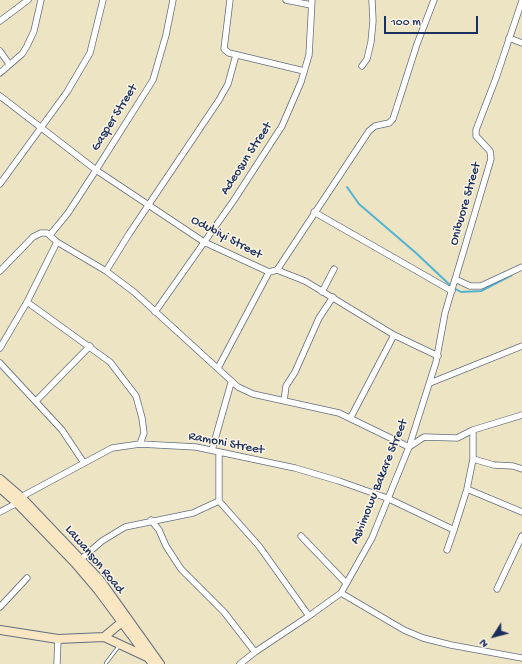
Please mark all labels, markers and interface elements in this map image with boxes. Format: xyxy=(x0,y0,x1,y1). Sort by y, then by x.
scale bar xyxy=(386,8,480,34)
text: 100 m xyxy=(391,16,421,30)
street label: Gasper Street xyxy=(88,82,142,154)
street label: Adeosun Street xyxy=(218,120,276,198)
street label: Onibuore Street xyxy=(447,161,485,247)
street label: Odubiyi Street xyxy=(188,213,264,263)
street label: Ashimowu Bakare Street xyxy=(348,417,412,547)
street label: Ramoni Street xyxy=(187,429,265,459)
street label: Lawanson Road xyxy=(61,523,127,597)
north arrow xyxy=(474,616,514,656)
text: N xyxy=(477,637,491,649)

